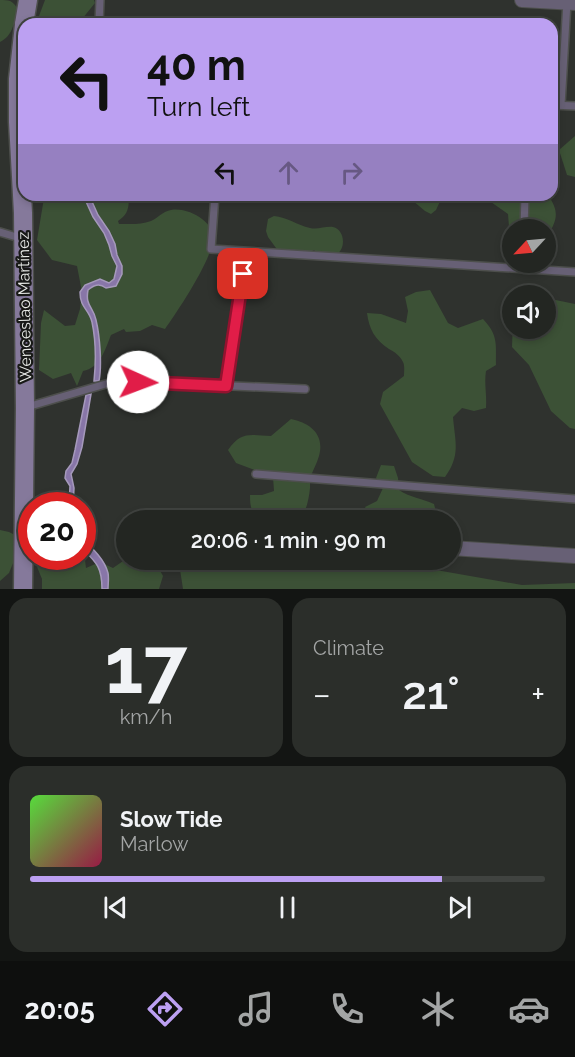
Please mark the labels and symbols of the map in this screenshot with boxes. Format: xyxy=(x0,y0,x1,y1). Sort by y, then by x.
north arrow xyxy=(502,219,556,273)
street label: Wenceslao Martínez xyxy=(14,231,35,382)
pin xyxy=(217,248,268,299)
position arrow xyxy=(106,350,170,414)
speed limit sign: 20 xyxy=(18,492,96,570)

